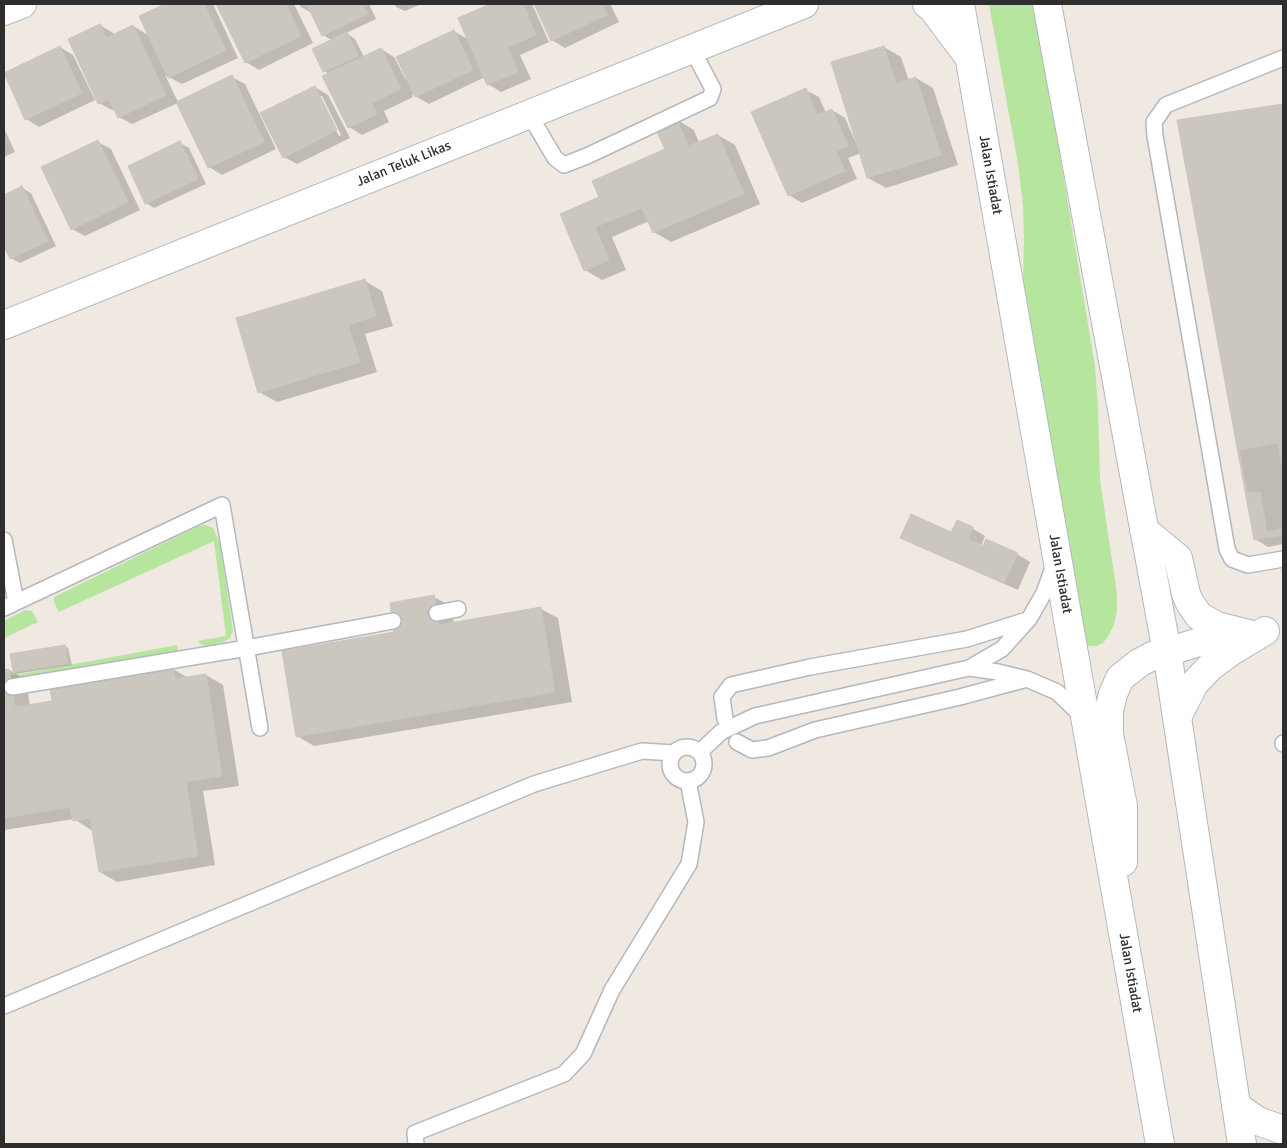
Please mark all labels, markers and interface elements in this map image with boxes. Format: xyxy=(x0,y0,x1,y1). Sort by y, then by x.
street label: Jalan Istiadat xyxy=(975,134,1005,216)
street label: Jalan Teluk Likas xyxy=(354,137,454,191)
street label: Jalan Istiadat xyxy=(1045,533,1075,615)
street label: Jalan Istiadat xyxy=(1115,932,1145,1014)

